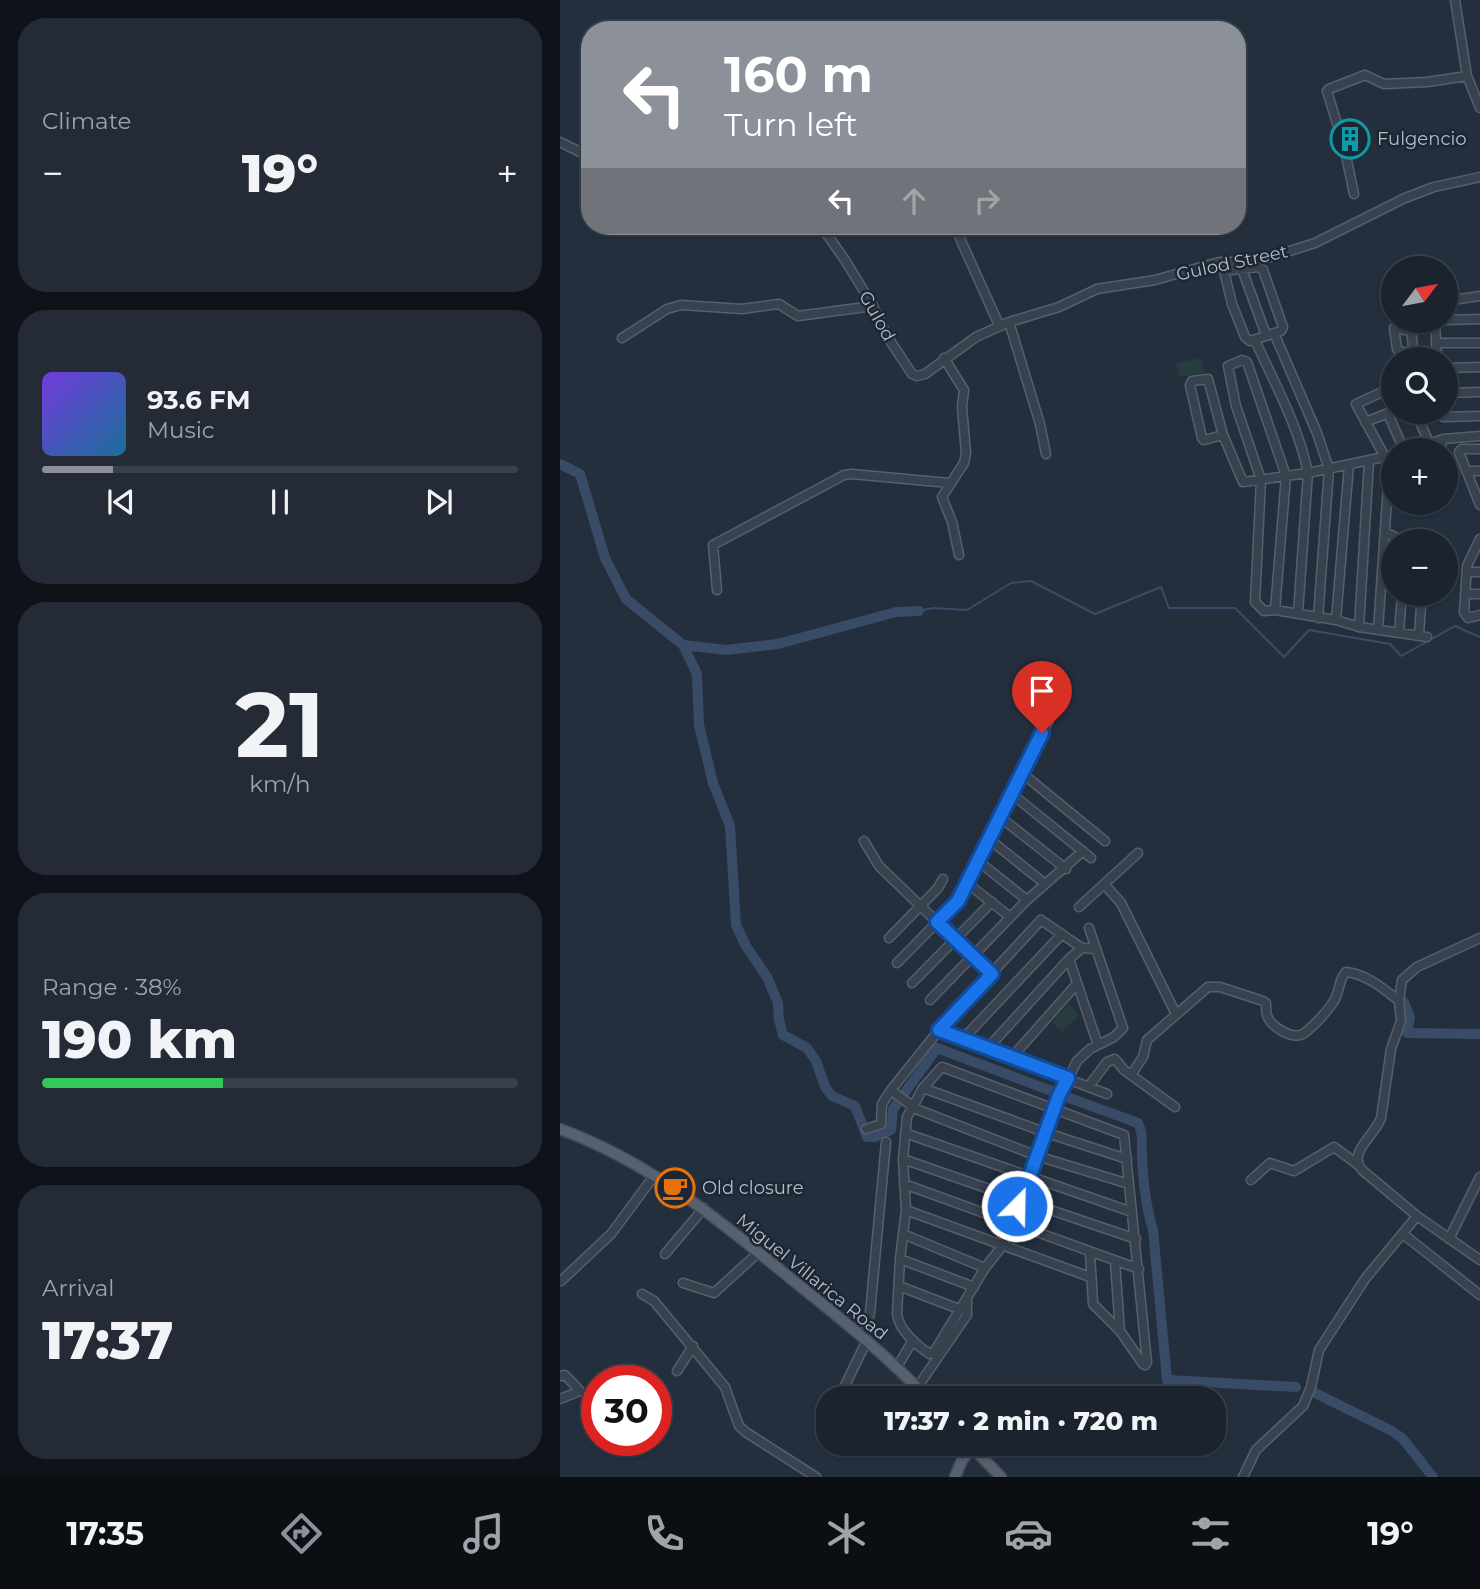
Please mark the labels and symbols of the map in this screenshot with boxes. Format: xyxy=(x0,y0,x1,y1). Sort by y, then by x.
building icon: Fulgencio xyxy=(1329,118,1371,160)
place label: Fulgencio xyxy=(1377,128,1467,150)
street label: Gulod Street xyxy=(1174,240,1290,286)
north arrow xyxy=(1381,256,1458,332)
street label: Gulod xyxy=(854,287,900,345)
pin xyxy=(1012,661,1072,733)
cafe icon: Old closure xyxy=(654,1167,696,1209)
position arrow xyxy=(980,1169,1054,1243)
place label: Old closure xyxy=(702,1177,804,1199)
street label: Miguel Villarica Road xyxy=(732,1209,892,1345)
speed limit sign: 30 xyxy=(581,1365,672,1456)

